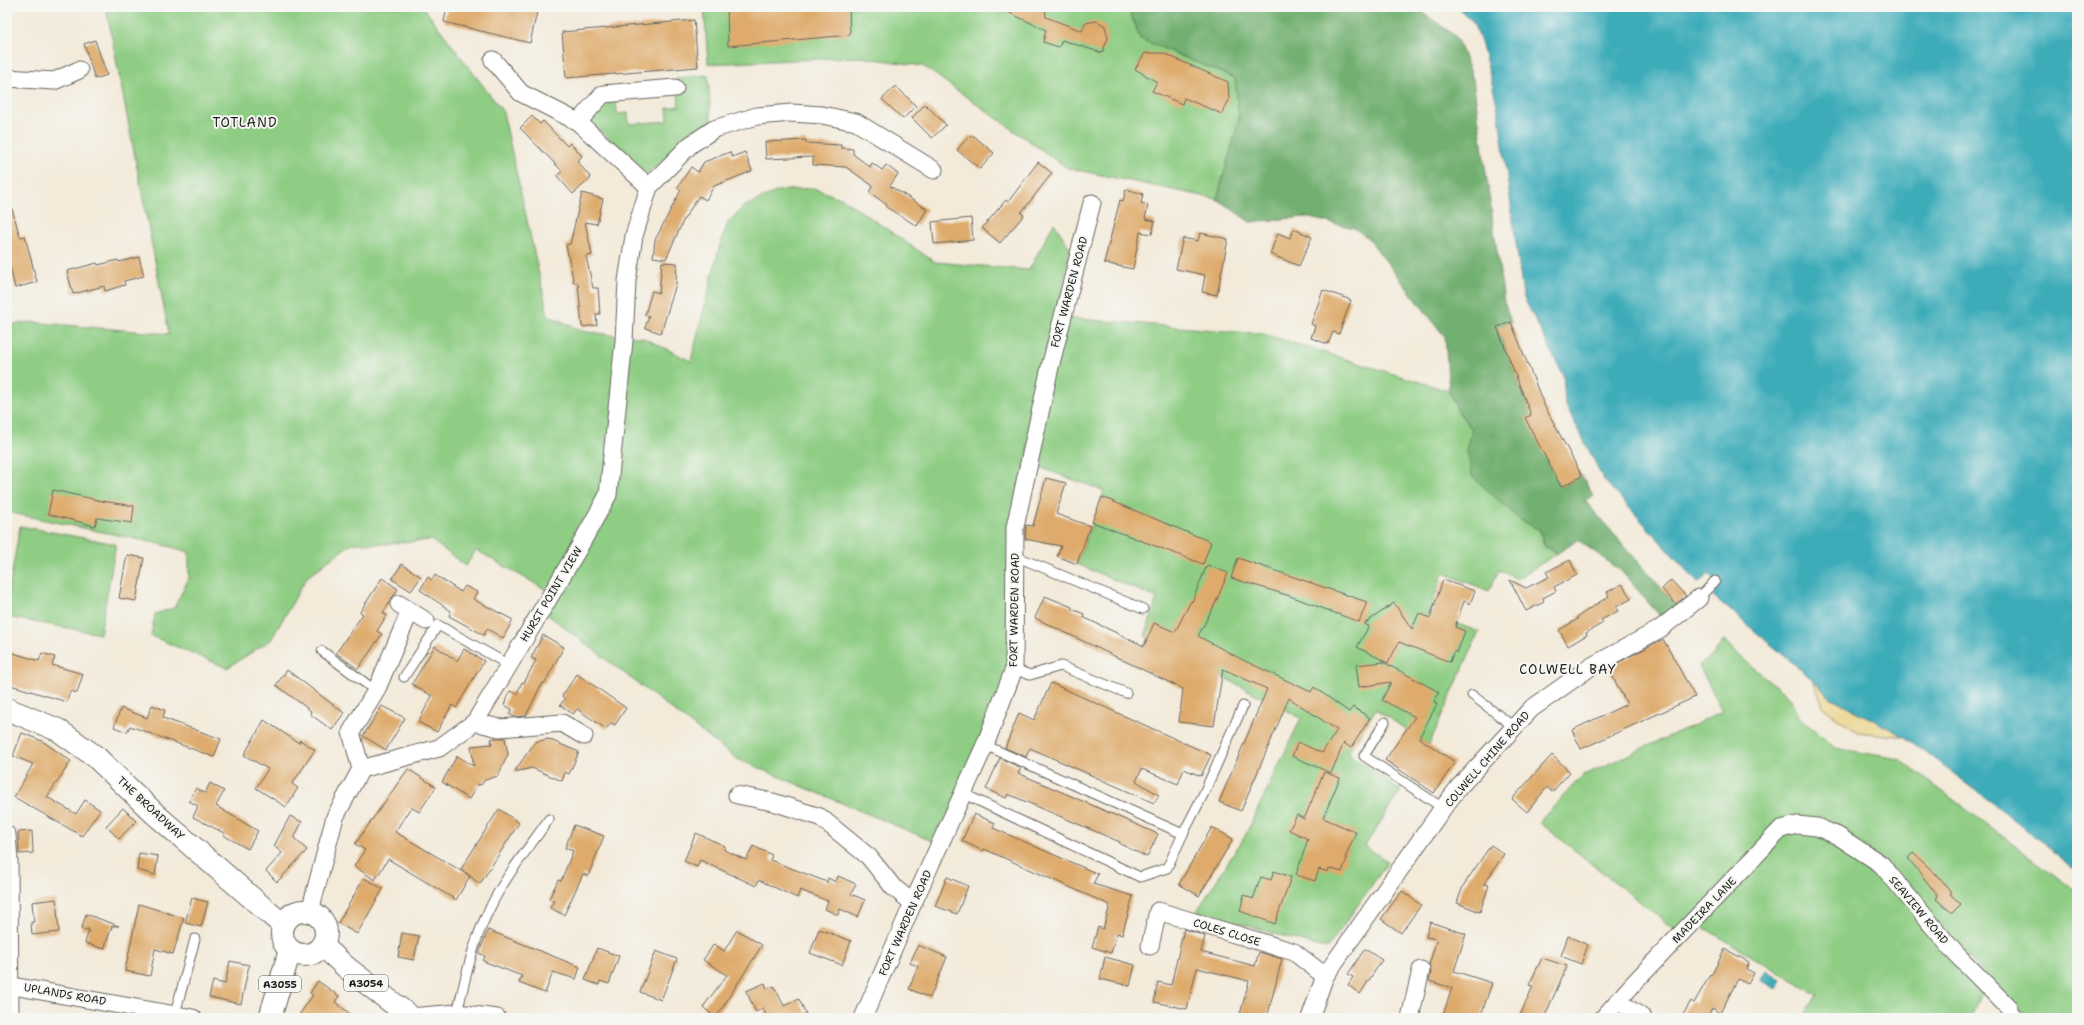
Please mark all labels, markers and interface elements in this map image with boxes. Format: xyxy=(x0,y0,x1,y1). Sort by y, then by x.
district label: TOTLAND xyxy=(212,114,278,131)
street label: FORT WARDEN ROAD xyxy=(1047,235,1092,349)
street label: HURST POINT VIEW xyxy=(517,543,586,645)
street label: FORT WARDEN ROAD xyxy=(1006,553,1023,667)
district label: COLWELL BAY xyxy=(1519,661,1617,678)
street label: COLWELL CHINE ROAD xyxy=(1442,708,1533,810)
street label: THE BROADWAY xyxy=(114,773,188,844)
street label: FORT WARDEN ROAD xyxy=(875,868,936,978)
street label: SEAVIEW ROAD xyxy=(1886,873,1952,948)
street label: MADEIRA LANE xyxy=(1669,874,1740,947)
street label: COLES CLOSE xyxy=(1191,915,1262,950)
road number: A3054 xyxy=(344,975,388,991)
road number: A3055 xyxy=(259,976,301,992)
street label: UPLANDS ROAD xyxy=(22,980,107,1009)

